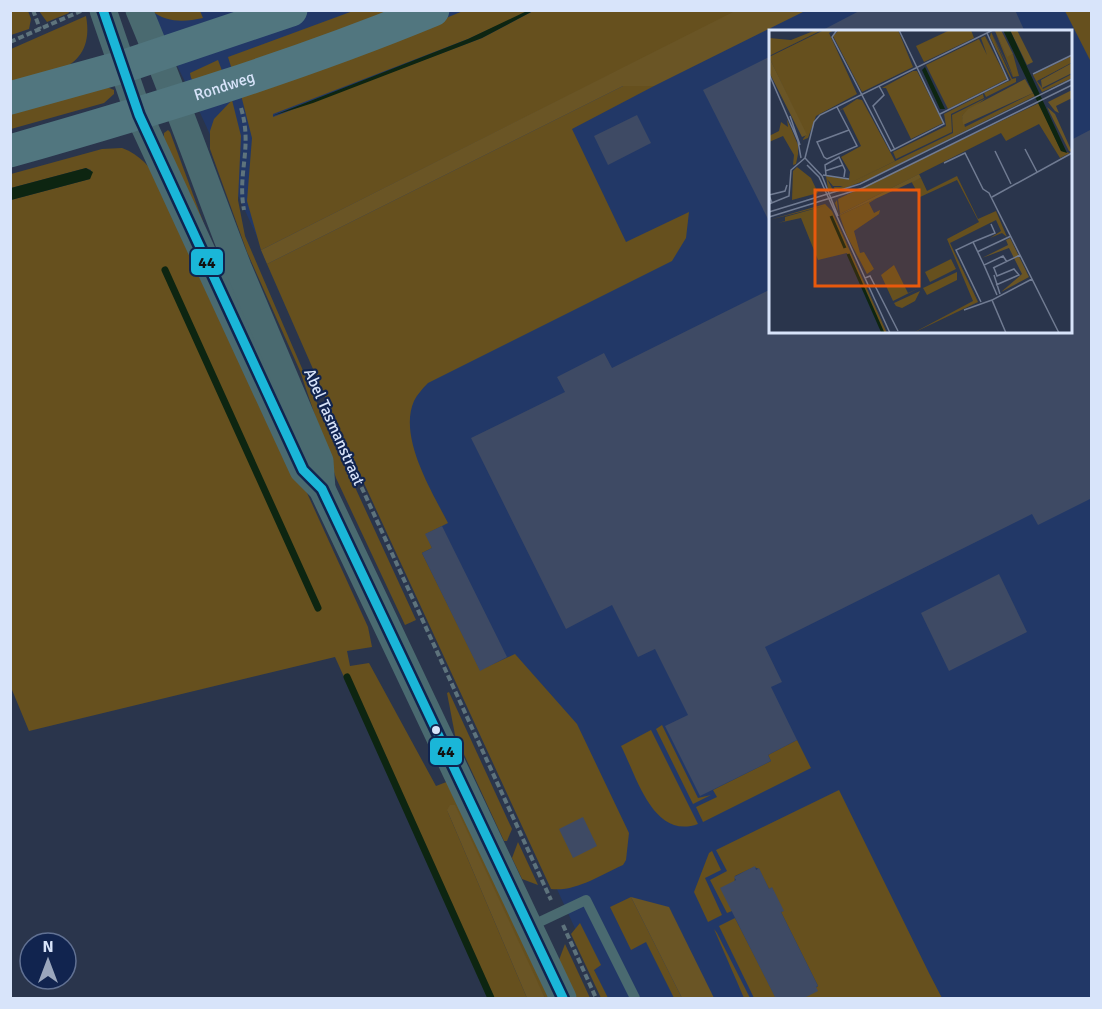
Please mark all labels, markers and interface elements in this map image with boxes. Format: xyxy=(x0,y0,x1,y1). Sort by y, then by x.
inset map xyxy=(769,30,1072,333)
street label: Rondweg xyxy=(192,67,257,105)
line badge: 44 xyxy=(190,248,224,276)
text: 44 xyxy=(198,253,216,273)
street label: Abel Tasmanstraat xyxy=(299,365,369,489)
unlabelled marker xyxy=(430,724,442,736)
line badge: 44 xyxy=(429,737,463,766)
text: 44 xyxy=(437,742,455,762)
north arrow xyxy=(18,931,78,991)
text: N xyxy=(42,937,54,957)

